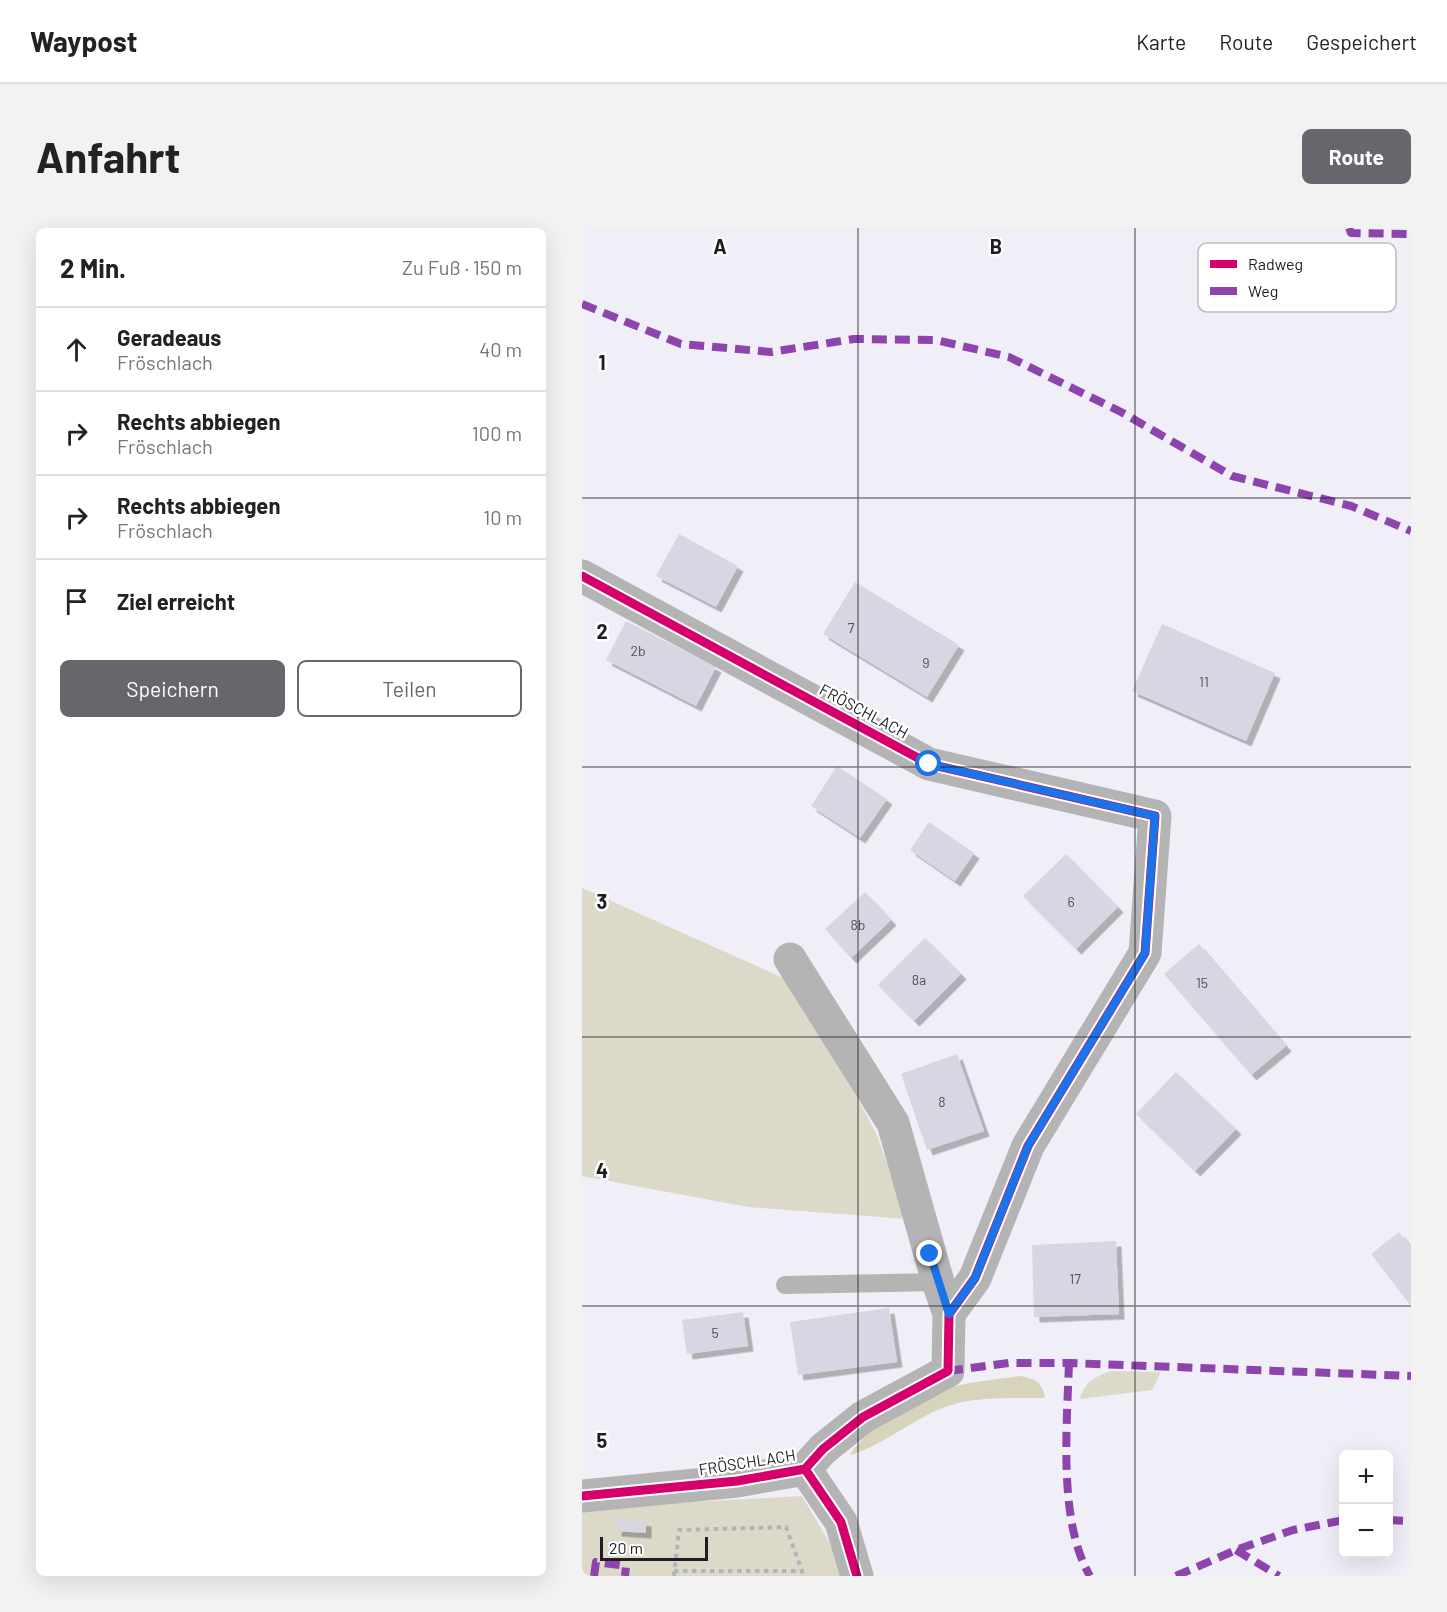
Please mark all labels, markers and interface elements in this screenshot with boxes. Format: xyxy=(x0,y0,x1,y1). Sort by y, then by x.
text: Waypost xyxy=(30,24,137,58)
text: Karte xyxy=(1136,29,1186,54)
text: Route xyxy=(1219,29,1273,54)
text: Gespeichert xyxy=(1306,29,1417,54)
button: Route xyxy=(1302,129,1411,184)
text: Anfahrt xyxy=(36,131,181,181)
text: A xyxy=(713,234,727,258)
text: B xyxy=(990,234,1002,258)
legend xyxy=(1198,243,1396,312)
text: 2 Min. xyxy=(60,252,126,283)
text: Radweg xyxy=(1248,254,1303,273)
text: Zu Fuß · 150 m xyxy=(402,255,522,279)
text: Weg xyxy=(1248,281,1278,300)
text: Geradeaus xyxy=(117,324,221,350)
icon: ahead xyxy=(60,333,93,366)
text: 40 m xyxy=(479,337,522,361)
text: Fröschlach xyxy=(117,350,213,374)
text: 1 xyxy=(598,350,606,374)
text: Rechts abbiegen xyxy=(117,408,280,434)
icon: right xyxy=(60,417,93,450)
text: 100 m xyxy=(472,421,522,445)
text: Fröschlach xyxy=(117,434,213,458)
text: Rechts abbiegen xyxy=(117,492,280,518)
icon: right xyxy=(60,501,93,534)
text: 10 m xyxy=(483,505,522,529)
text: Fröschlach xyxy=(117,518,213,542)
icon: arrive xyxy=(60,585,93,618)
text: Ziel erreicht xyxy=(117,588,235,614)
text: 2 xyxy=(596,619,608,643)
house number: 7 xyxy=(848,619,855,636)
house number: 2b xyxy=(630,642,646,659)
house number: 9 xyxy=(922,654,930,671)
button: Speichern xyxy=(60,660,285,717)
button: Teilen xyxy=(297,660,522,717)
house number: 11 xyxy=(1199,673,1209,690)
street label: FRÖSCHLACH xyxy=(817,679,912,742)
route start xyxy=(915,750,941,776)
text: 3 xyxy=(597,889,607,913)
house number: 6 xyxy=(1067,893,1075,910)
house number: 8b xyxy=(851,916,865,933)
house number: 8a xyxy=(912,971,926,988)
house number: 15 xyxy=(1196,974,1208,991)
house number: 8 xyxy=(938,1093,946,1110)
text: 4 xyxy=(596,1158,608,1182)
route end xyxy=(916,1240,942,1266)
house number: 17 xyxy=(1069,1270,1081,1287)
house number: 5 xyxy=(711,1324,719,1341)
text: 5 xyxy=(597,1428,608,1452)
street label: FRÖSCHLACH xyxy=(697,1444,797,1479)
map controls xyxy=(1339,1450,1393,1558)
button: + xyxy=(1339,1450,1393,1504)
button: − xyxy=(1339,1504,1393,1558)
scale bar xyxy=(600,1534,708,1562)
text: 20 m xyxy=(609,1538,643,1557)

